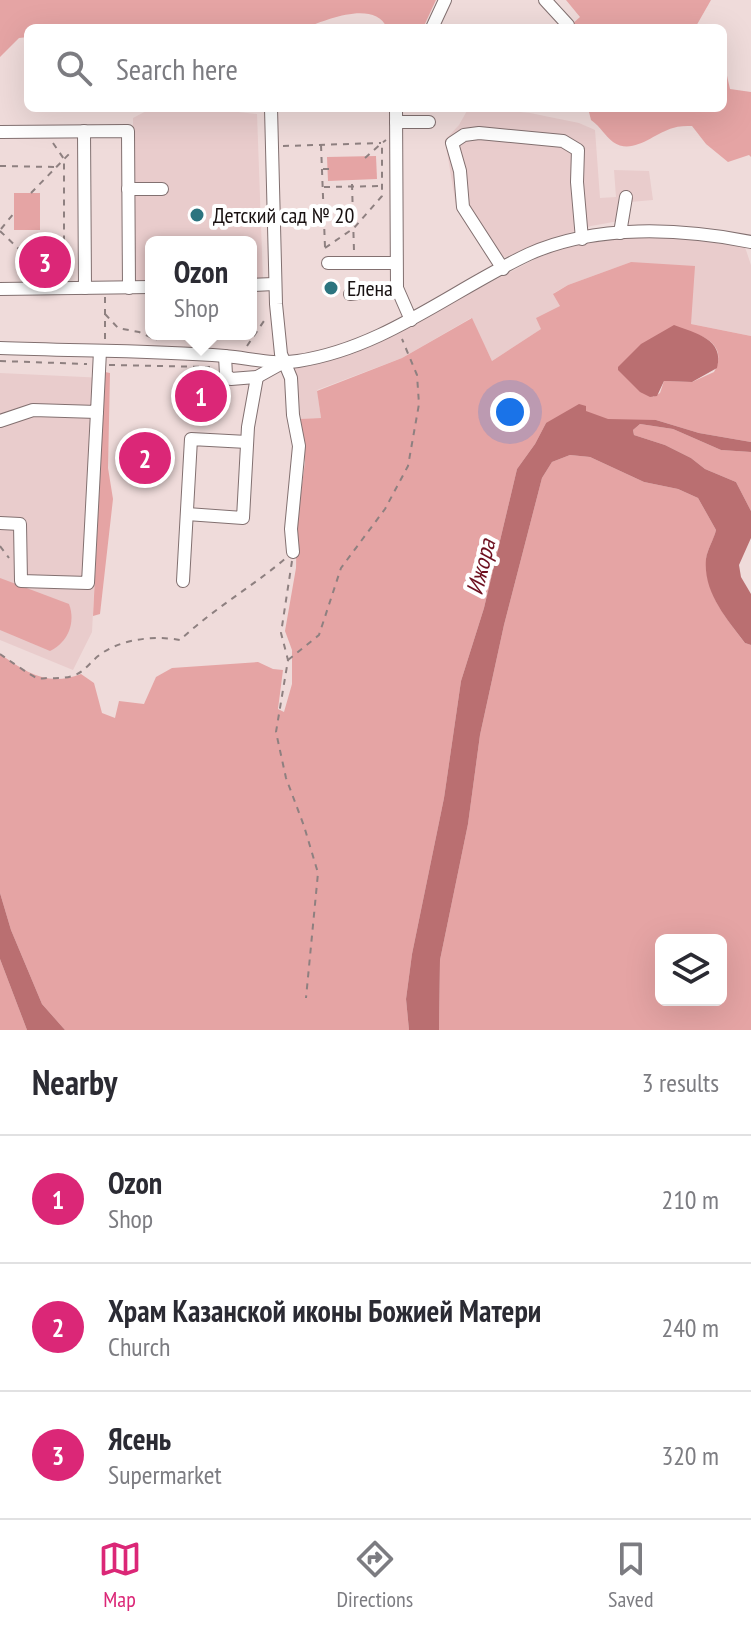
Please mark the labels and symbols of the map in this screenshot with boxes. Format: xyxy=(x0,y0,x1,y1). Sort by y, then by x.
place label: Детский сад № 20 xyxy=(213,201,354,229)
marker: Детский сад № 20 xyxy=(188,206,206,224)
pin: 3 xyxy=(19,232,71,292)
place label: Елена xyxy=(347,274,393,302)
marker: Елена xyxy=(322,279,340,297)
pin: 1 xyxy=(175,366,227,426)
your location xyxy=(490,392,530,432)
pin: 2 xyxy=(119,428,171,488)
water label: Ижора xyxy=(459,535,503,598)

